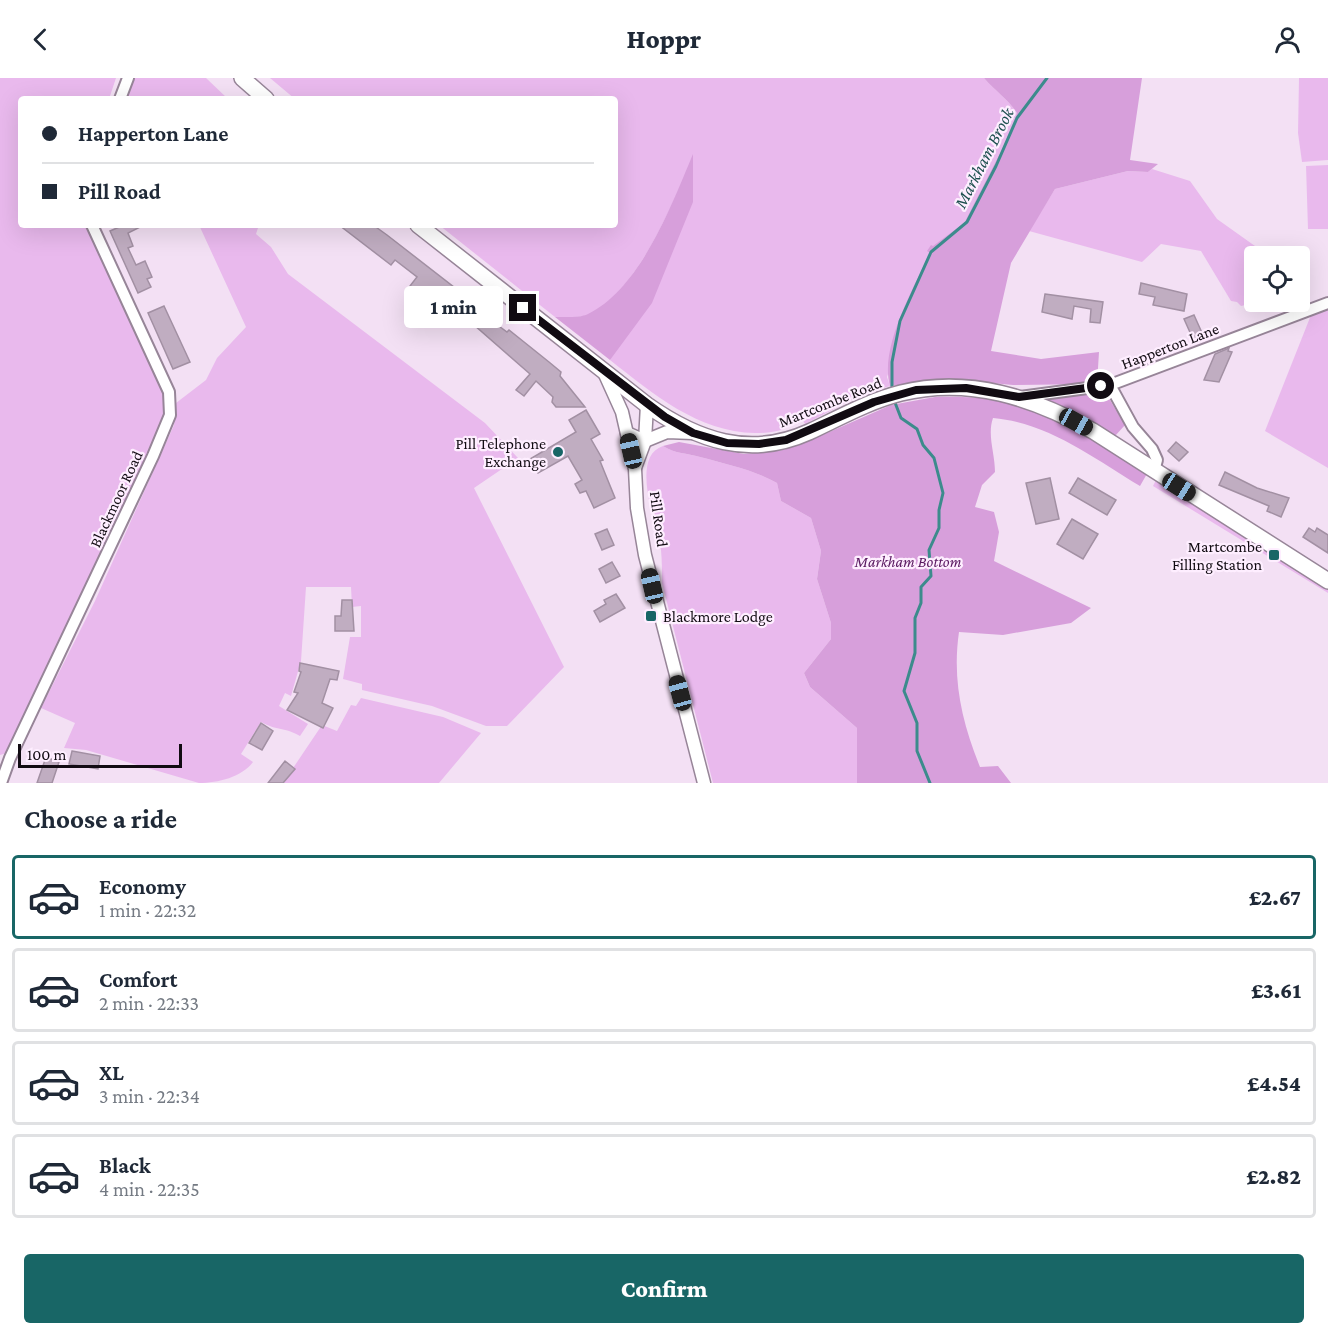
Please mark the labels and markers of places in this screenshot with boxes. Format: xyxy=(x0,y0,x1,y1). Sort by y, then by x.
place label: Pill Telephone Exchange xyxy=(455,435,546,471)
marker: Pill Telephone Exchange xyxy=(551,445,565,459)
place label: Martcombe Filling Station xyxy=(1172,538,1262,574)
marker: Martcombe Filling Station xyxy=(1267,548,1281,562)
place label: Blackmore Lodge xyxy=(663,608,773,626)
marker: Blackmore Lodge xyxy=(644,609,658,623)

